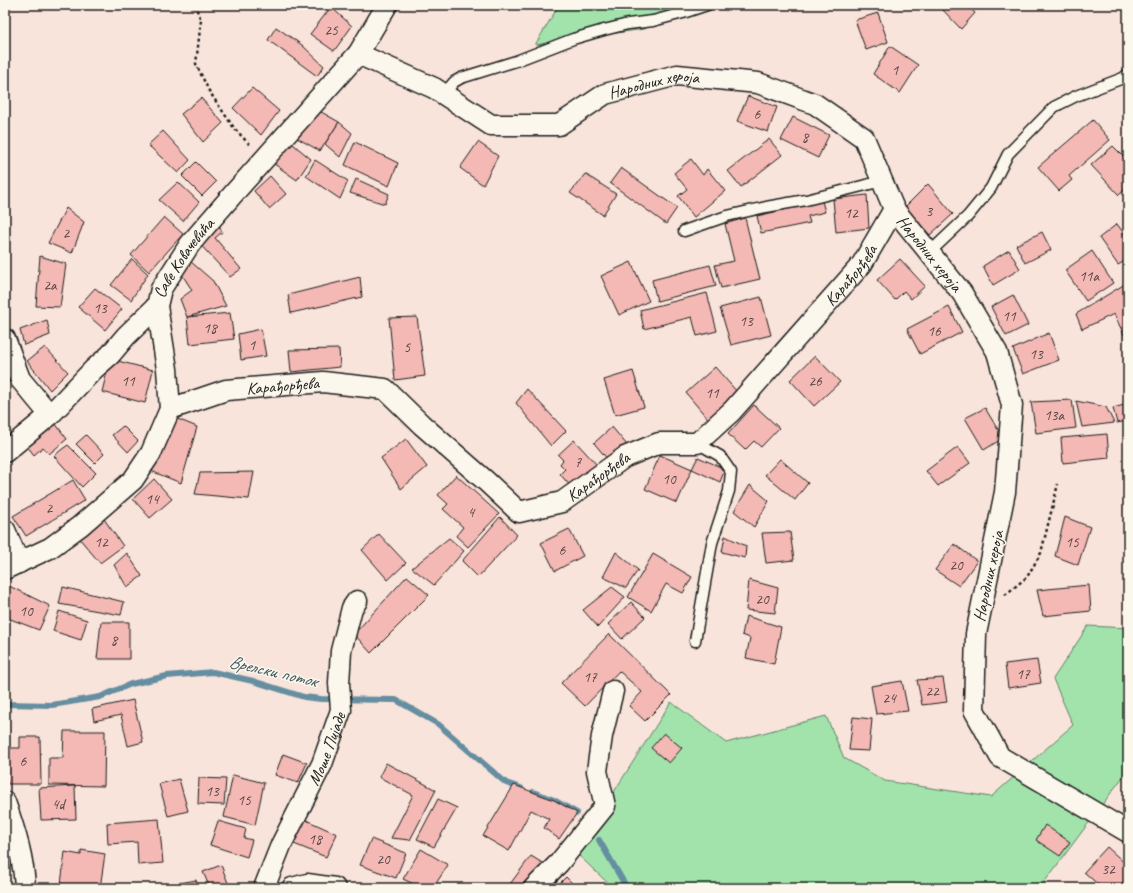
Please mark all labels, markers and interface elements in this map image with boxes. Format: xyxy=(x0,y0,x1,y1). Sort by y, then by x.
house number: 25 xyxy=(324,21,339,40)
house number: 1 xyxy=(892,61,900,80)
street label: Народних хероја xyxy=(606,65,702,104)
house number: 6 xyxy=(754,105,762,124)
house number: 8 xyxy=(802,128,810,147)
house number: 3 xyxy=(926,202,934,221)
house number: 12 xyxy=(844,204,859,223)
street label: Народних хероја xyxy=(892,211,968,298)
street label: Саве Ковачевића xyxy=(149,212,220,300)
house number: 2 xyxy=(63,224,71,243)
street label: Карађорђева xyxy=(820,240,882,310)
house number: 11a xyxy=(1079,267,1100,286)
house number: 2a xyxy=(43,276,58,295)
house number: 13 xyxy=(93,299,108,318)
house number: 11 xyxy=(1002,307,1017,326)
house number: 13 xyxy=(739,312,754,331)
house number: 18 xyxy=(203,319,218,338)
house number: 16 xyxy=(927,322,942,341)
house number: 1 xyxy=(249,336,257,355)
house number: 5 xyxy=(404,338,412,357)
house number: 13 xyxy=(1029,345,1044,364)
house number: 11 xyxy=(121,372,136,391)
street label: Карађорђева xyxy=(246,372,321,399)
house number: 26 xyxy=(808,372,823,391)
house number: 11 xyxy=(705,384,720,403)
house number: 13a xyxy=(1044,406,1065,425)
street label: Карађорђева xyxy=(563,446,635,506)
house number: 7 xyxy=(575,453,583,472)
house number: 10 xyxy=(662,470,677,489)
house number: 14 xyxy=(145,490,160,509)
house number: 2 xyxy=(46,499,54,518)
house number: 4 xyxy=(468,503,476,522)
street label: Народних хероја xyxy=(969,527,1009,624)
house number: 12 xyxy=(94,533,109,552)
house number: 15 xyxy=(1065,533,1080,552)
house number: 6 xyxy=(559,541,567,560)
house number: 20 xyxy=(949,556,964,575)
house number: 20 xyxy=(755,590,770,609)
house number: 10 xyxy=(19,602,34,621)
house number: 8 xyxy=(111,631,119,650)
water label: Врелски поток xyxy=(227,650,322,693)
house number: 17 xyxy=(1016,665,1031,684)
house number: 17 xyxy=(583,668,598,687)
house number: 22 xyxy=(925,682,940,701)
house number: 24 xyxy=(882,689,897,708)
street label: Моше Пијаде xyxy=(303,708,351,789)
house number: 6 xyxy=(20,752,28,771)
house number: 13 xyxy=(205,782,220,801)
house number: 15 xyxy=(237,791,252,810)
house number: 4d xyxy=(52,795,66,814)
house number: 18 xyxy=(308,830,323,849)
house number: 20 xyxy=(376,850,391,869)
house number: 32 xyxy=(1101,860,1116,879)

